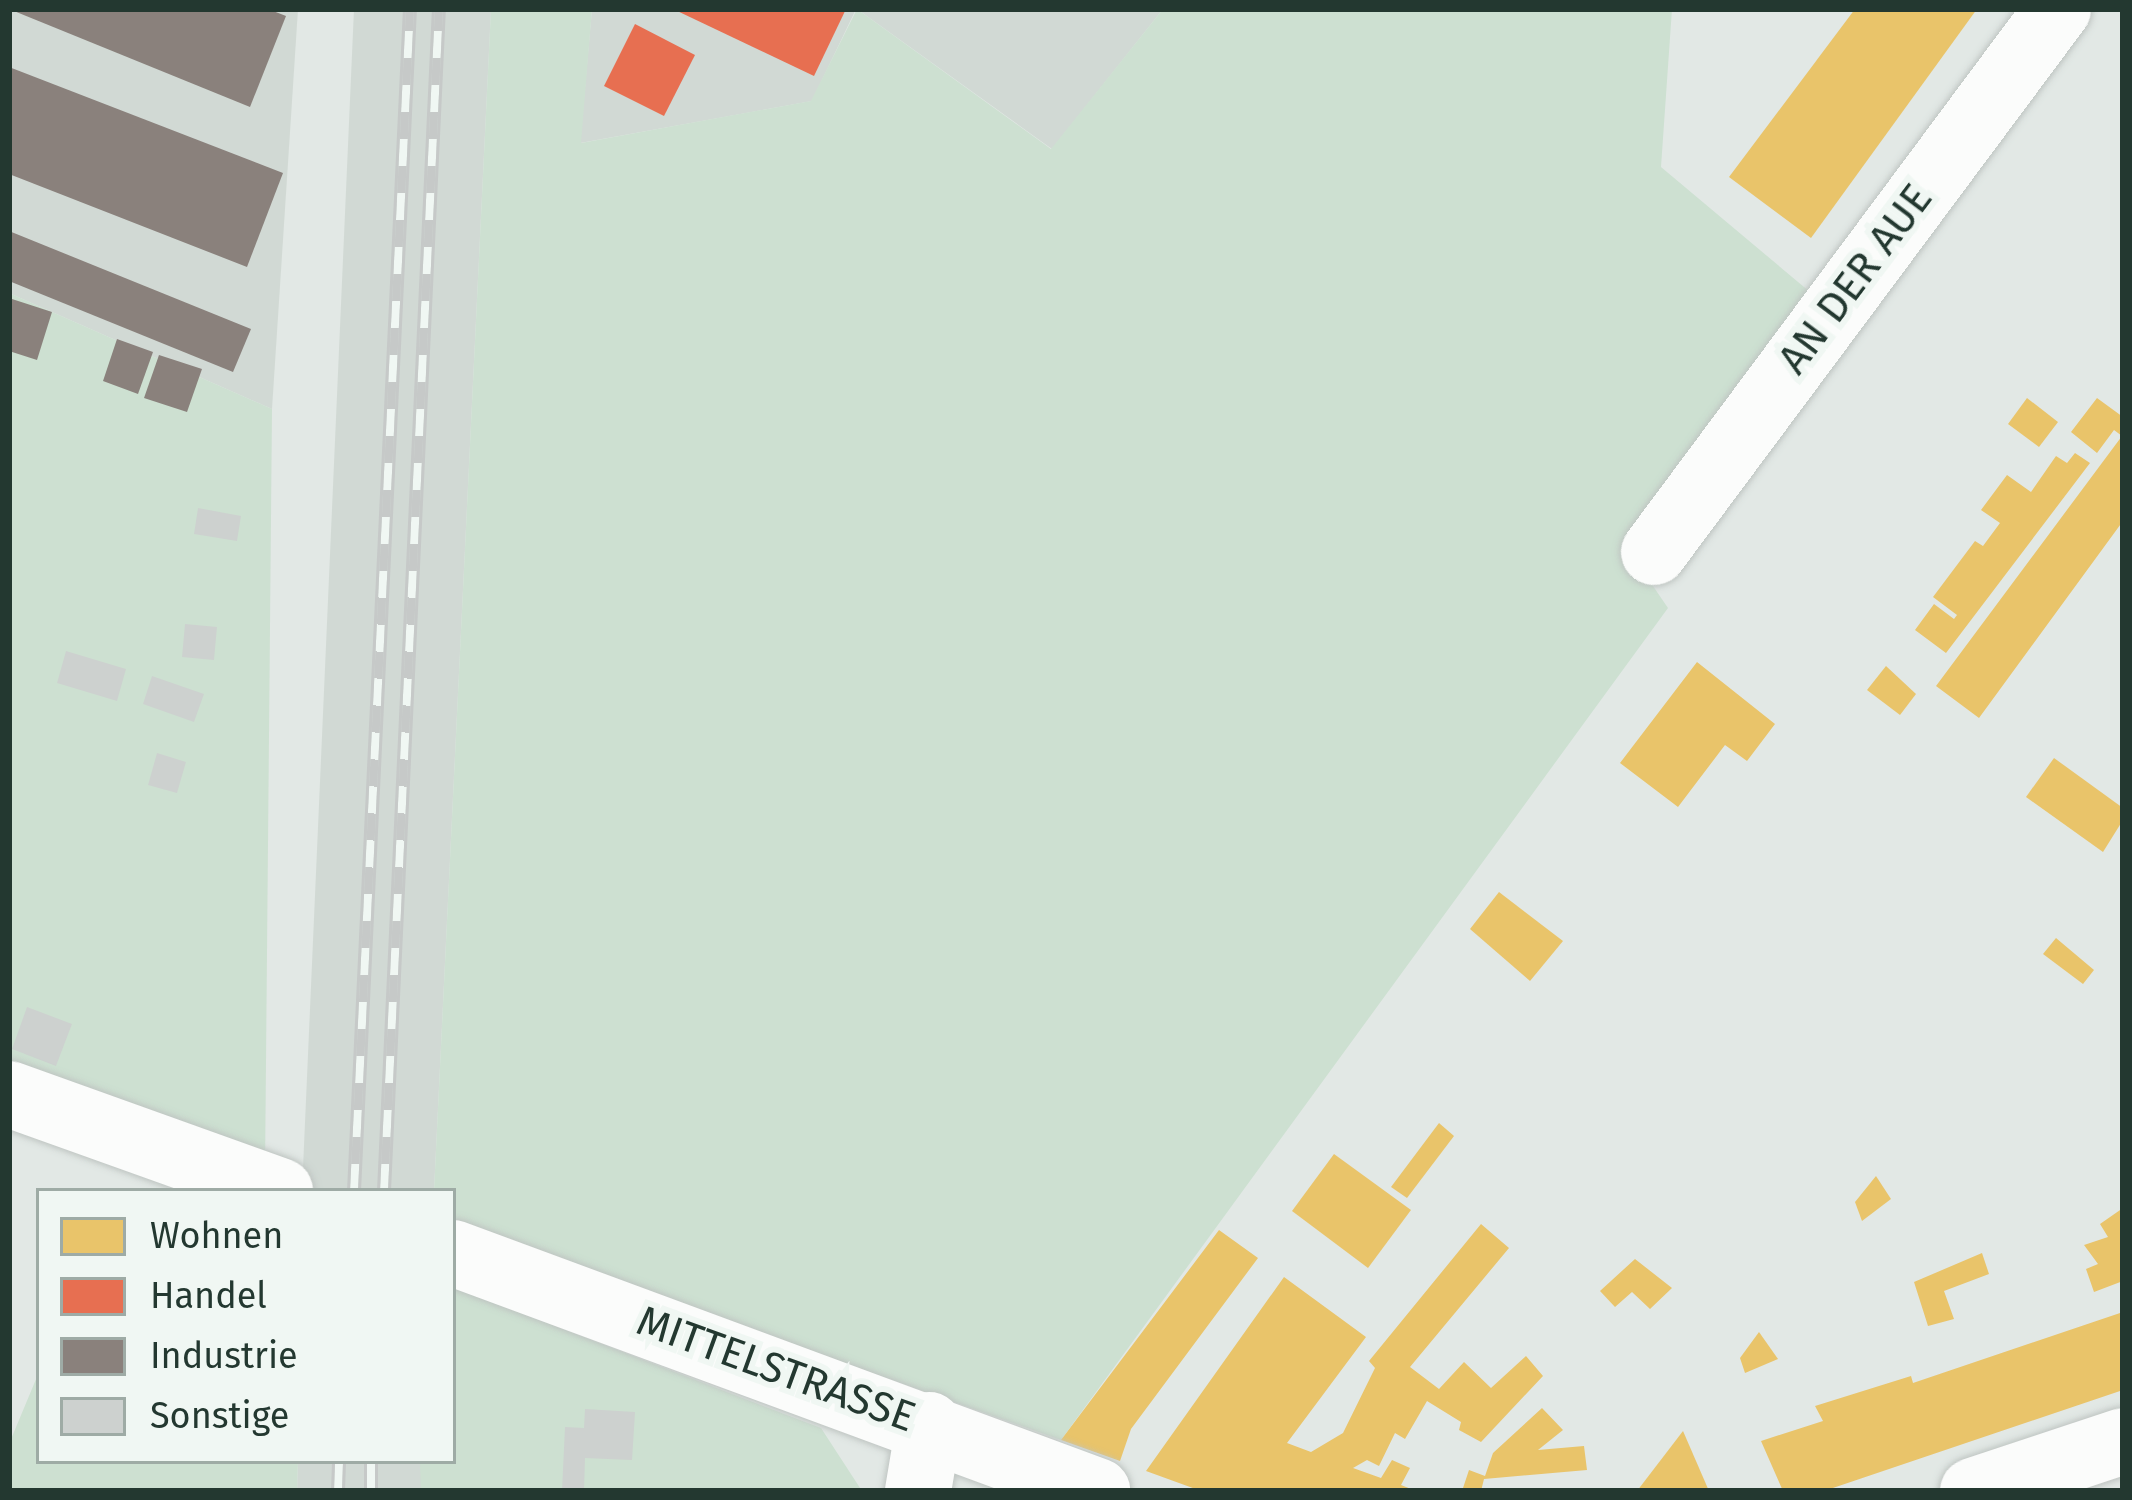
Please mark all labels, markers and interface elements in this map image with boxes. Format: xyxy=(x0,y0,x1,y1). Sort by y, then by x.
street label: AN DER AUE xyxy=(1768,174,1942,384)
legend xyxy=(36,1188,456,1464)
text: Wohnen xyxy=(150,1214,283,1258)
text: Handel xyxy=(150,1274,267,1318)
street label: MITTELSTRASSE xyxy=(630,1295,922,1443)
text: Industrie xyxy=(150,1334,298,1378)
text: Sonstige xyxy=(150,1394,289,1438)

